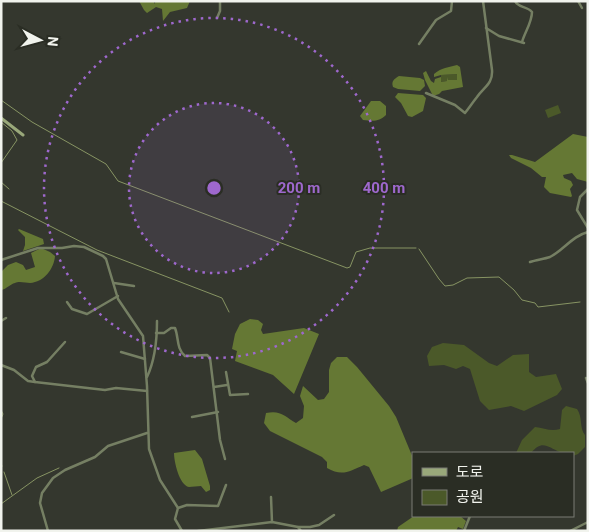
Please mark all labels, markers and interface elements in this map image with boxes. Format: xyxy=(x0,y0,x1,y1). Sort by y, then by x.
north arrow xyxy=(15,15,65,65)
text: N xyxy=(44,36,61,47)
centre of rings xyxy=(205,179,223,197)
text: 200 m xyxy=(278,179,320,197)
text: 400 m xyxy=(363,179,405,197)
legend xyxy=(412,452,574,517)
text: 도로 xyxy=(456,463,484,481)
text: 공원 xyxy=(456,488,484,506)

